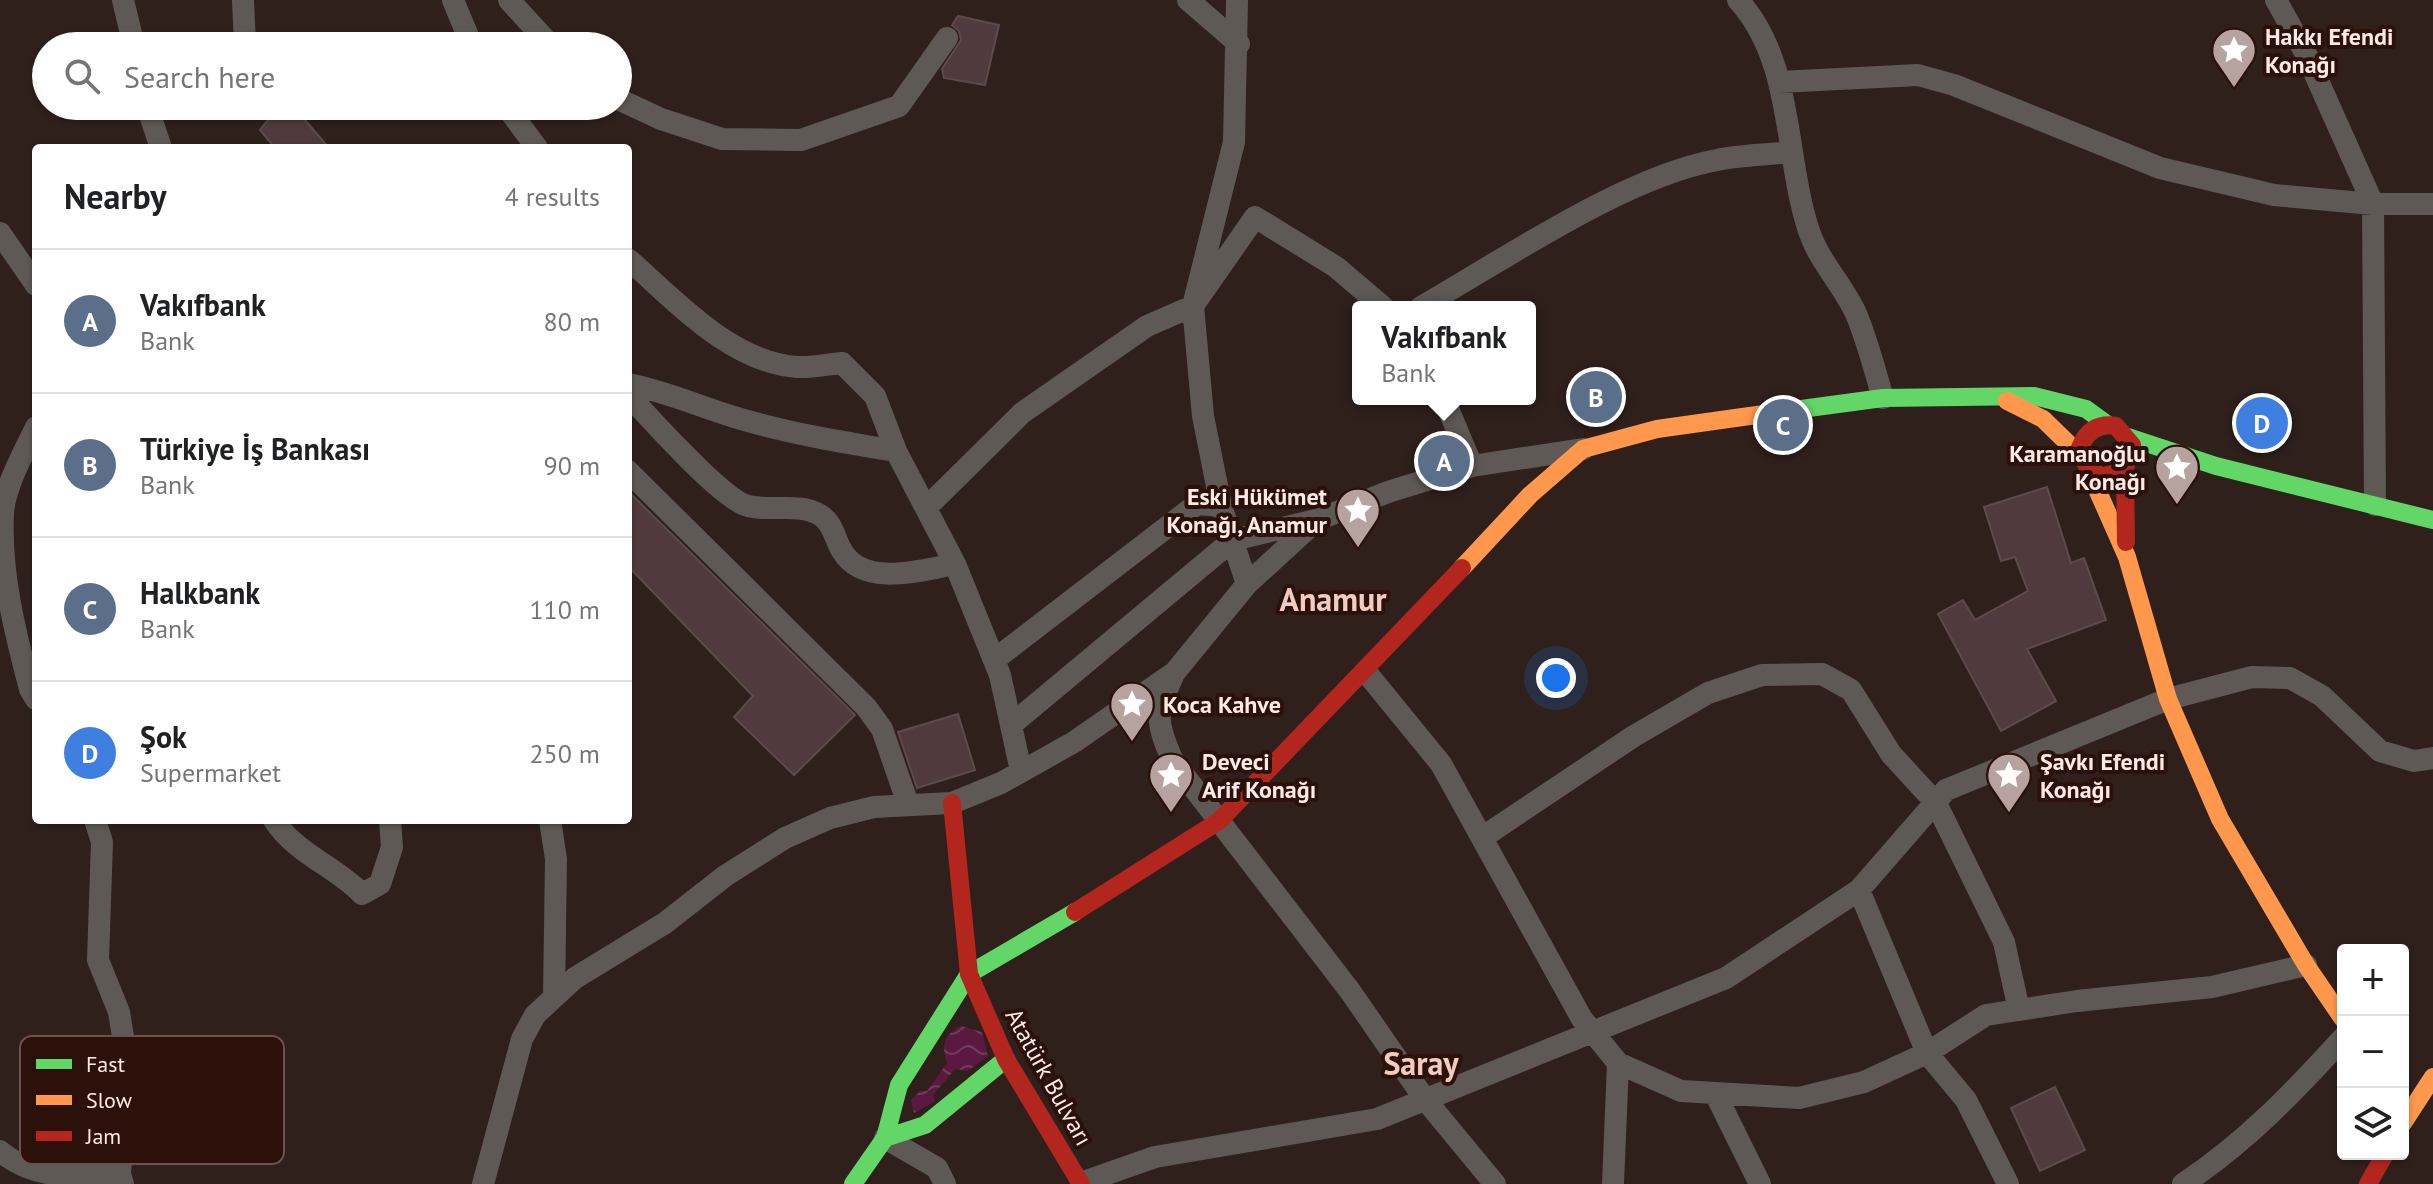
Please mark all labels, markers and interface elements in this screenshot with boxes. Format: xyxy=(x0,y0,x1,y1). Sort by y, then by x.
place label: Hakkı Efendi Konağı xyxy=(2265,21,2393,80)
place icon: Hakkı Efendi Konağı xyxy=(2210,26,2258,89)
search box xyxy=(32,32,632,120)
icon: search xyxy=(60,54,104,98)
text: Search here xyxy=(124,57,275,96)
text: Nearby xyxy=(64,174,166,218)
text: 4 results xyxy=(505,180,600,213)
text: Vakıfbank xyxy=(140,285,266,324)
popup xyxy=(1352,301,1536,405)
text: A xyxy=(82,305,98,338)
text: 80 m xyxy=(544,305,600,338)
text: Vakıfbank xyxy=(1381,317,1507,356)
text: Bank xyxy=(140,324,195,357)
text: Bank xyxy=(1381,356,1436,389)
pin: B xyxy=(1570,367,1622,427)
pin: D xyxy=(2236,393,2288,453)
pin: C xyxy=(1757,395,1809,455)
text: Türkiye İş Bankası xyxy=(140,429,370,468)
pin: A xyxy=(1418,431,1470,491)
place label: Karamanoğlu Konağı xyxy=(2009,438,2146,497)
place icon: Karamanoğlu Konağı xyxy=(2153,443,2201,506)
text: B xyxy=(82,449,98,482)
text: 90 m xyxy=(544,449,600,482)
text: Bank xyxy=(140,468,195,501)
place label: Eski Hükümet Konağı, Anamur xyxy=(1166,481,1328,540)
place icon: Eski Hükümet Konağı, Anamur xyxy=(1334,486,1382,549)
text: Halkbank xyxy=(140,573,260,612)
district label: Anamur xyxy=(1280,578,1387,620)
text: C xyxy=(83,593,97,626)
text: 110 m xyxy=(529,593,600,626)
text: Bank xyxy=(140,612,195,645)
your location xyxy=(1536,658,1576,698)
place icon: Koca Kahve xyxy=(1108,680,1156,743)
place label: Koca Kahve xyxy=(1163,689,1281,720)
text: Şok xyxy=(140,717,187,756)
text: D xyxy=(82,737,98,770)
text: 250 m xyxy=(529,737,600,770)
place label: Deveci Arif Konağı xyxy=(1202,746,1316,805)
place label: Şavkı Efendi Konağı xyxy=(2040,746,2165,805)
place icon: Deveci Arif Konağı xyxy=(1147,751,1195,814)
place icon: Şavkı Efendi Konağı xyxy=(1985,751,2033,814)
text: Supermarket xyxy=(140,756,281,789)
map controls xyxy=(2337,944,2409,1160)
button: + xyxy=(2337,944,2409,1016)
street label: Atatürk Bulvarı xyxy=(999,1003,1099,1151)
button: − xyxy=(2337,1016,2409,1088)
legend xyxy=(20,1036,284,1164)
district label: Saray xyxy=(1383,1042,1459,1084)
text: Fast xyxy=(86,1050,126,1078)
text: Slow xyxy=(86,1086,132,1114)
button: layers xyxy=(2337,1088,2409,1160)
text: Jam xyxy=(85,1122,121,1150)

